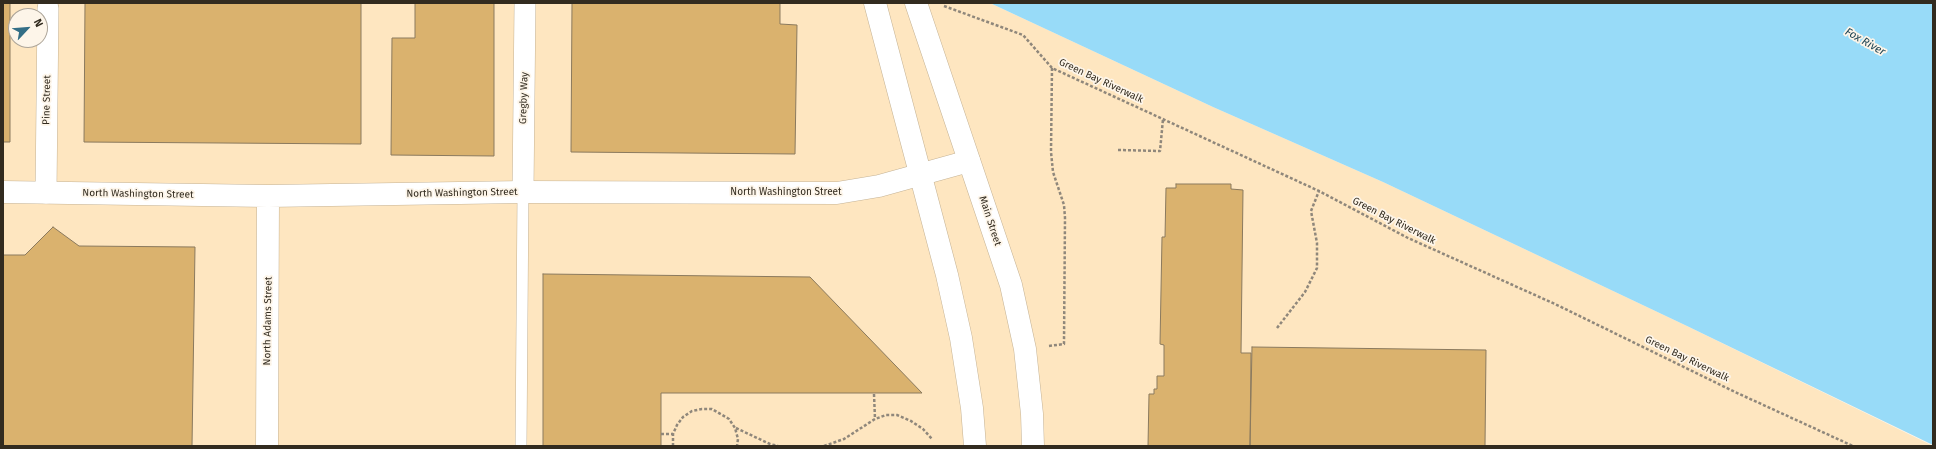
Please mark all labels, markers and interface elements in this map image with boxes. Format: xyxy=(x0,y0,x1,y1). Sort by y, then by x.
north arrow xyxy=(8,8,48,48)
text: N xyxy=(31,17,46,29)
water label: Fox River xyxy=(1843,25,1887,59)
street label: Green Bay Riverwalk xyxy=(1057,56,1145,106)
street label: Gregby Way xyxy=(517,72,531,124)
street label: Pine Street xyxy=(41,75,53,125)
street label: North Washington Street xyxy=(406,186,518,200)
street label: North Washington Street xyxy=(730,186,842,198)
street label: North Washington Street xyxy=(82,187,194,201)
street label: Main Street xyxy=(976,195,1004,247)
street label: Green Bay Riverwalk xyxy=(1350,195,1438,247)
street label: North Adams Street xyxy=(261,276,275,366)
street label: Green Bay Riverwalk xyxy=(1643,334,1731,384)

